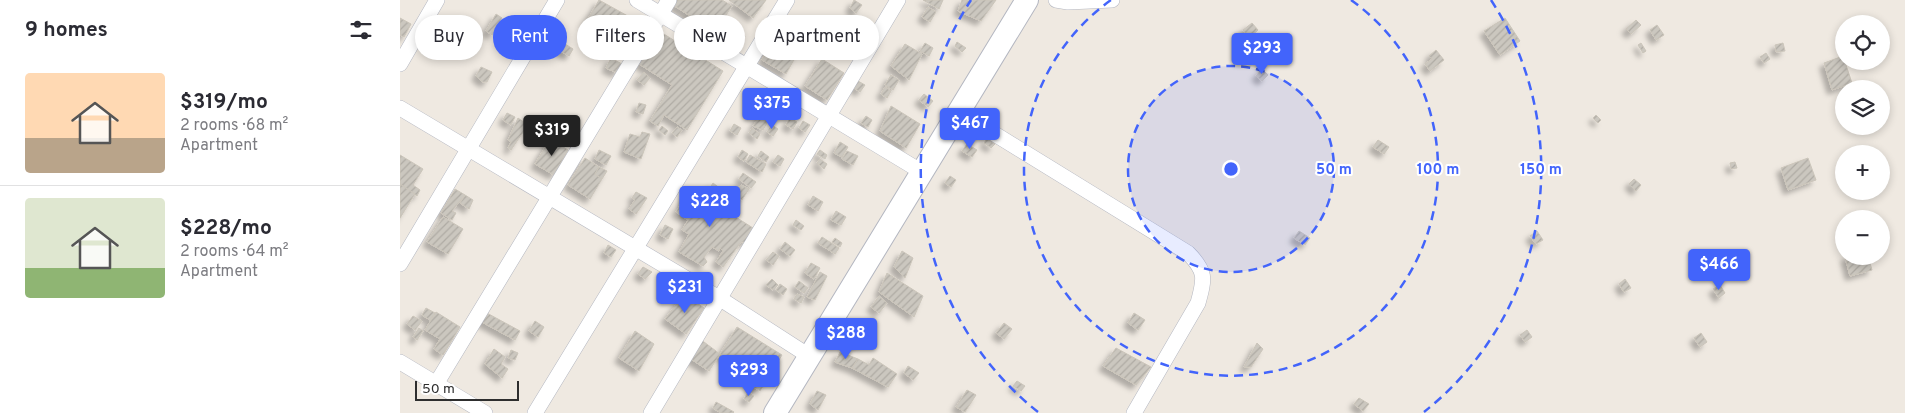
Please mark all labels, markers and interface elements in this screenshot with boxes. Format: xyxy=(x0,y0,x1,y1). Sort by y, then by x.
chip: Buy xyxy=(415,15,483,60)
chip: Rent xyxy=(493,15,567,60)
chip: Filters xyxy=(577,15,664,60)
chip: New xyxy=(674,15,745,60)
chip: Apartment xyxy=(755,15,879,60)
map controls xyxy=(1835,15,1890,265)
button: locate xyxy=(1835,15,1890,70)
icon: filters xyxy=(347,16,375,44)
text: 9 homes xyxy=(25,17,108,44)
pin: $293 xyxy=(1232,32,1292,75)
text: $293 xyxy=(1243,39,1281,59)
button: layers xyxy=(1835,80,1890,135)
pin: $375 xyxy=(742,88,802,130)
text: $319/mo xyxy=(180,89,268,116)
icon: home xyxy=(65,93,125,153)
text: $375 xyxy=(753,94,791,114)
pin: $467 xyxy=(940,108,1000,150)
pin: $319 xyxy=(522,114,582,157)
text: $467 xyxy=(951,114,989,134)
text: 2 rooms · 68 m² xyxy=(180,116,288,136)
text: $319 xyxy=(534,121,570,141)
text: Apartment xyxy=(180,136,258,156)
button: + xyxy=(1835,145,1890,200)
centre of rings xyxy=(1222,160,1240,178)
text: 50 m xyxy=(1316,161,1352,180)
text: 100 m xyxy=(1417,161,1459,180)
text: 150 m xyxy=(1520,161,1562,180)
pin: $228 xyxy=(680,186,740,228)
text: $228 xyxy=(690,192,730,212)
button: − xyxy=(1835,210,1890,265)
text: $228/mo xyxy=(180,215,272,242)
icon: home xyxy=(65,218,125,278)
text: 2 rooms · 64 m² xyxy=(180,242,289,262)
pin: $466 xyxy=(1689,248,1749,291)
text: $466 xyxy=(1699,255,1739,275)
text: Apartment xyxy=(180,262,258,282)
pin: $231 xyxy=(655,272,715,314)
text: $231 xyxy=(667,278,703,298)
pin: $288 xyxy=(816,318,876,360)
text: $288 xyxy=(826,324,866,344)
pin: $293 xyxy=(719,354,779,397)
text: $293 xyxy=(730,361,768,381)
scale bar xyxy=(415,378,519,401)
text: 50 m xyxy=(422,381,455,398)

